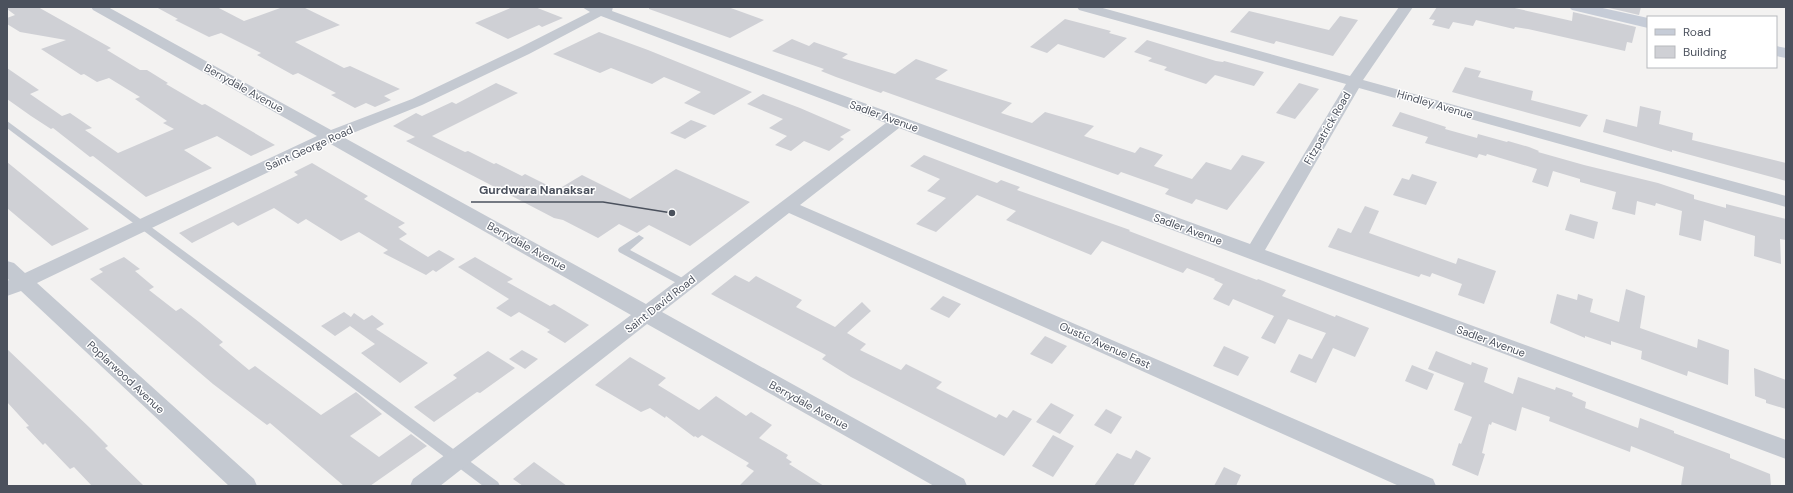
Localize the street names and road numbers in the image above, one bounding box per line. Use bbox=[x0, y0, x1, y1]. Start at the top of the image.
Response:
street label: Berrydale Avenue bbox=[202, 60, 286, 116]
street label: Hindley Avenue bbox=[1395, 86, 1475, 122]
street label: Fitzpatrick Road bbox=[1300, 89, 1354, 167]
street label: Sadler Avenue bbox=[848, 97, 920, 135]
street label: Saint George Road bbox=[263, 122, 355, 174]
street label: Sadler Avenue bbox=[1152, 210, 1224, 248]
street label: Berrydale Avenue bbox=[485, 218, 569, 274]
street label: Saint David Road bbox=[622, 272, 698, 336]
street label: Oustic Avenue East bbox=[1057, 319, 1153, 371]
street label: Sadler Avenue bbox=[1455, 322, 1527, 360]
street label: Poplarwood Avenue bbox=[85, 338, 167, 416]
street label: Berrydale Avenue bbox=[767, 377, 851, 433]

